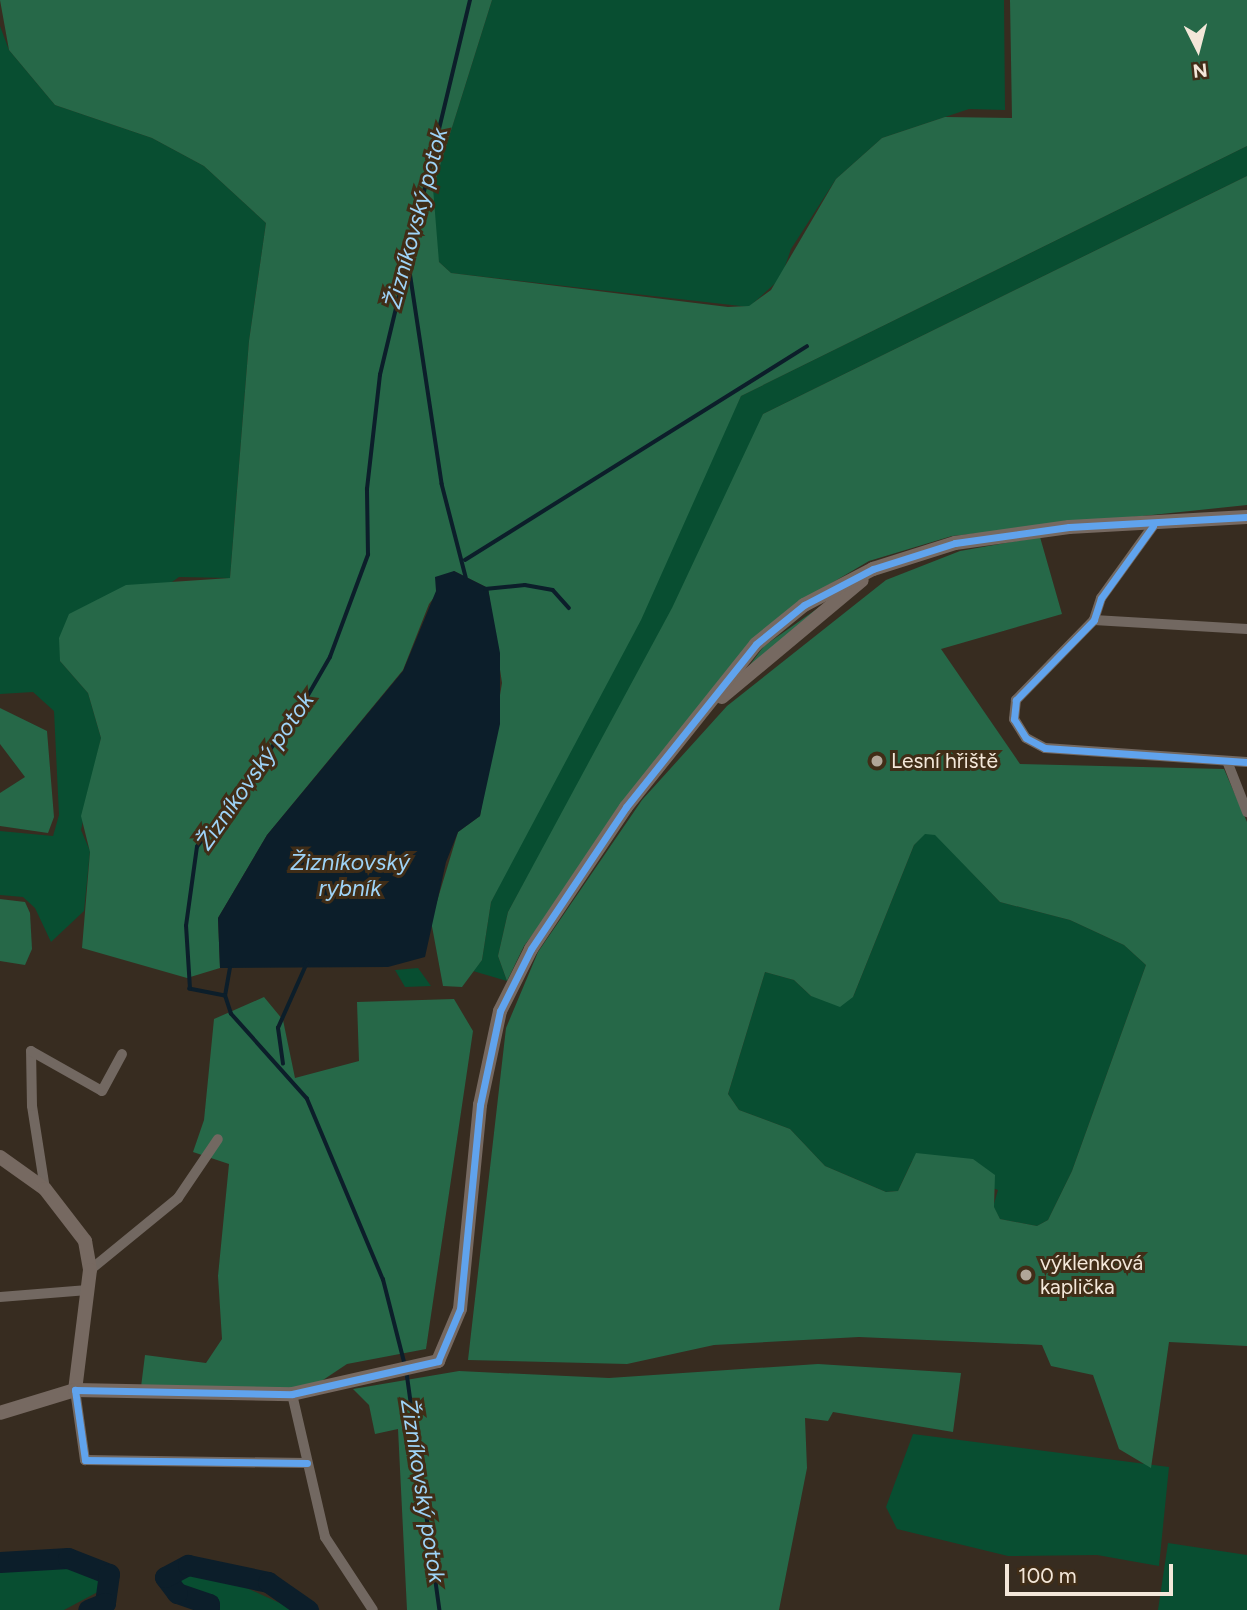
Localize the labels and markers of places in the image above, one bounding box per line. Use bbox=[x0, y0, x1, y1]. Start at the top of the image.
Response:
place label: Lesní hřiště bbox=[891, 748, 998, 774]
marker: Lesní hřiště bbox=[869, 753, 885, 769]
place label: výklenková kaplička bbox=[1040, 1250, 1143, 1300]
marker: výklenková kaplička bbox=[1018, 1267, 1034, 1283]

